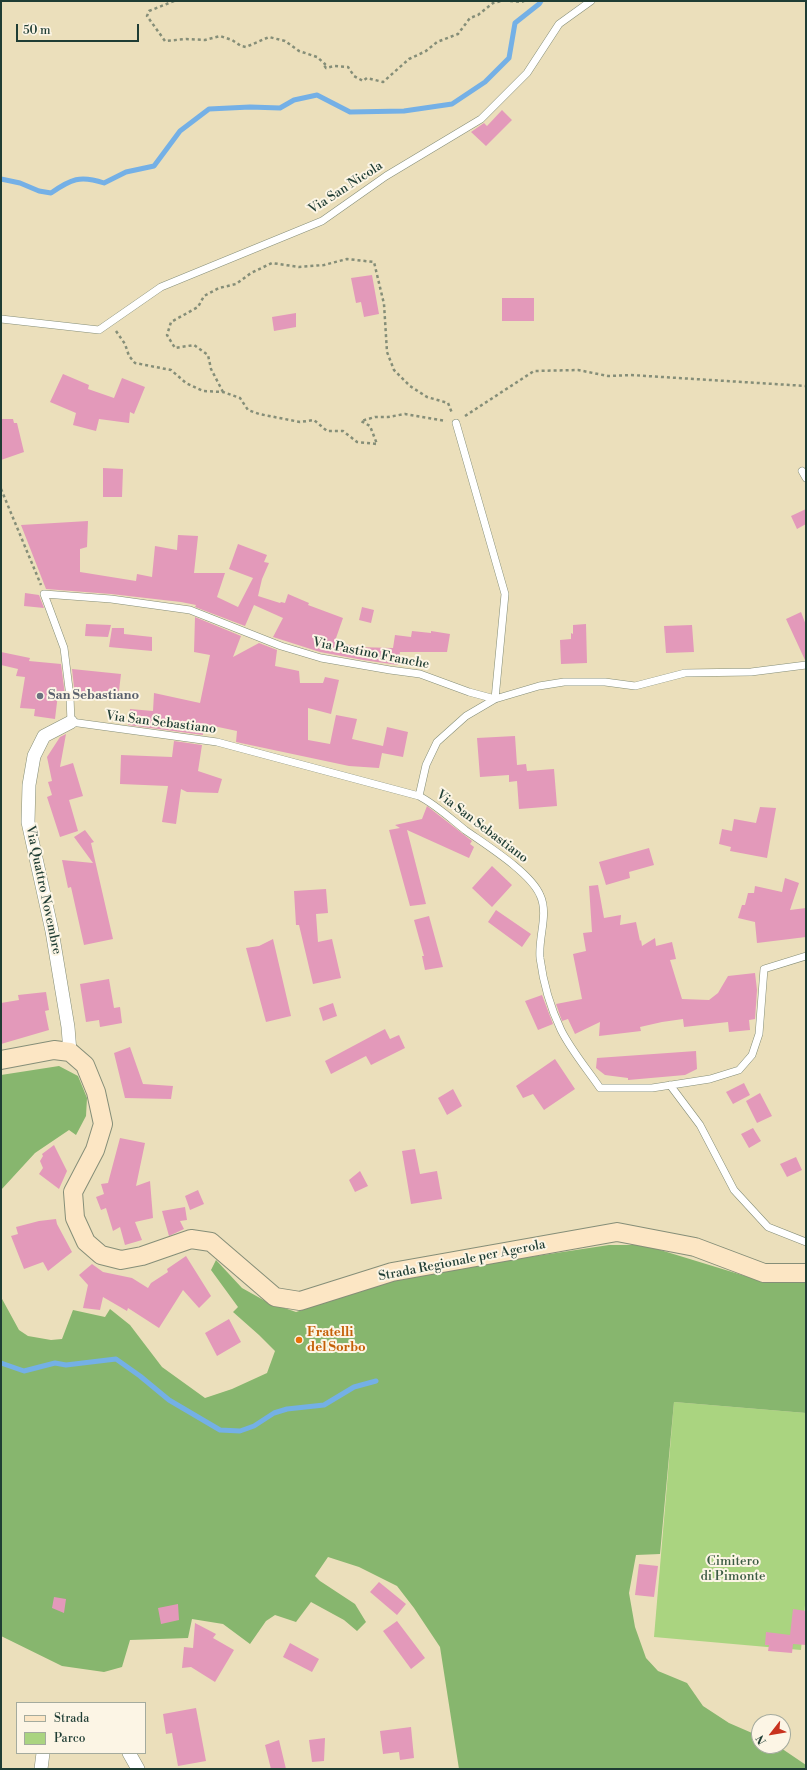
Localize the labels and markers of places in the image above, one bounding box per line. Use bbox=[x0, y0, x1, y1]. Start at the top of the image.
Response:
place label: San Sebastiano bbox=[48, 688, 139, 704]
marker: San Sebastiano bbox=[35, 691, 45, 701]
place label: Fratelli del Sorbo bbox=[307, 1325, 366, 1356]
marker: Fratelli del Sorbo bbox=[294, 1335, 304, 1345]

